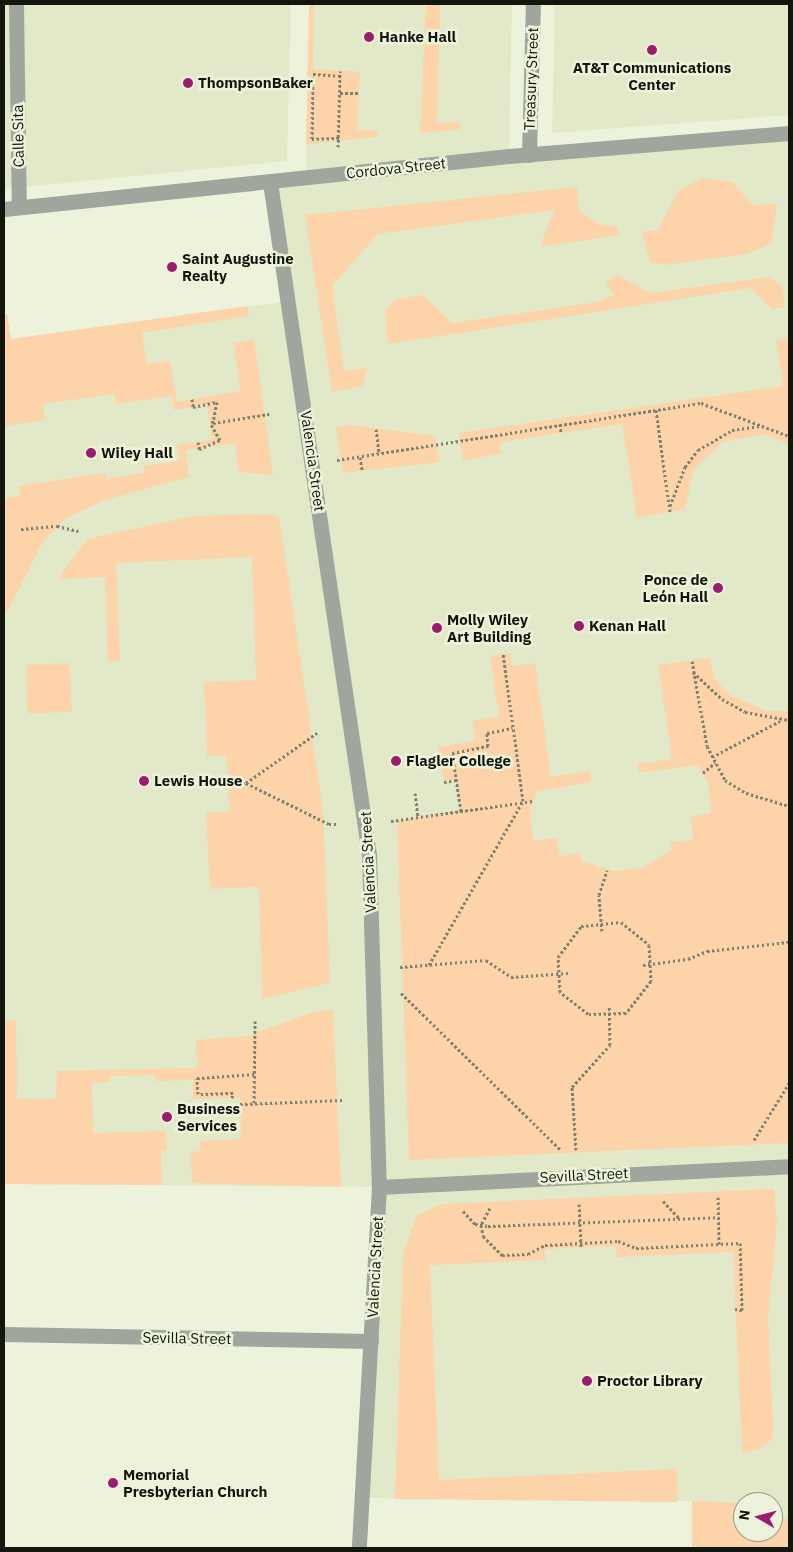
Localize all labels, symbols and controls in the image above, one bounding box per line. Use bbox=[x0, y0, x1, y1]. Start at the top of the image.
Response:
street label: Treasury Street bbox=[520, 27, 542, 131]
place label: Hanke Hall bbox=[379, 28, 456, 46]
marker: Hanke Hall bbox=[363, 31, 375, 43]
marker: AT&T Communications Center bbox=[646, 44, 658, 56]
place label: AT&T Communications Center bbox=[573, 58, 731, 93]
place label: ThompsonBaker bbox=[198, 74, 313, 92]
marker: ThompsonBaker bbox=[182, 77, 194, 89]
street label: Calle Sita bbox=[8, 104, 28, 168]
street label: Cordova Street bbox=[345, 154, 447, 182]
place label: Saint Augustine Realty bbox=[182, 249, 294, 284]
marker: Saint Augustine Realty bbox=[166, 261, 178, 273]
street label: Valencia Street bbox=[297, 409, 329, 513]
place label: Wiley Hall bbox=[101, 444, 173, 462]
marker: Wiley Hall bbox=[85, 447, 97, 459]
place label: Ponce de León Hall bbox=[642, 570, 708, 605]
marker: Ponce de León Hall bbox=[712, 582, 724, 594]
place label: Molly Wiley Art Building bbox=[447, 610, 531, 645]
place label: Kenan Hall bbox=[589, 617, 666, 635]
marker: Kenan Hall bbox=[573, 620, 585, 632]
marker: Molly Wiley Art Building bbox=[431, 622, 443, 634]
place label: Flagler College bbox=[406, 752, 511, 770]
marker: Flagler College bbox=[390, 755, 402, 767]
place label: Lewis House bbox=[154, 772, 242, 790]
marker: Lewis House bbox=[138, 775, 150, 787]
street label: Valencia Street bbox=[356, 811, 380, 913]
place label: Business Services bbox=[177, 1099, 240, 1134]
marker: Business Services bbox=[161, 1111, 173, 1123]
street label: Sevilla Street bbox=[539, 1164, 629, 1186]
street label: Valencia Street bbox=[363, 1216, 387, 1318]
street label: Sevilla Street bbox=[142, 1328, 232, 1348]
place label: Proctor Library bbox=[597, 1372, 703, 1390]
marker: Proctor Library bbox=[581, 1375, 593, 1387]
place label: Memorial Presbyterian Church bbox=[123, 1465, 267, 1500]
marker: Memorial Presbyterian Church bbox=[107, 1477, 119, 1489]
north arrow bbox=[733, 1492, 783, 1542]
text: N bbox=[735, 1509, 754, 1521]

